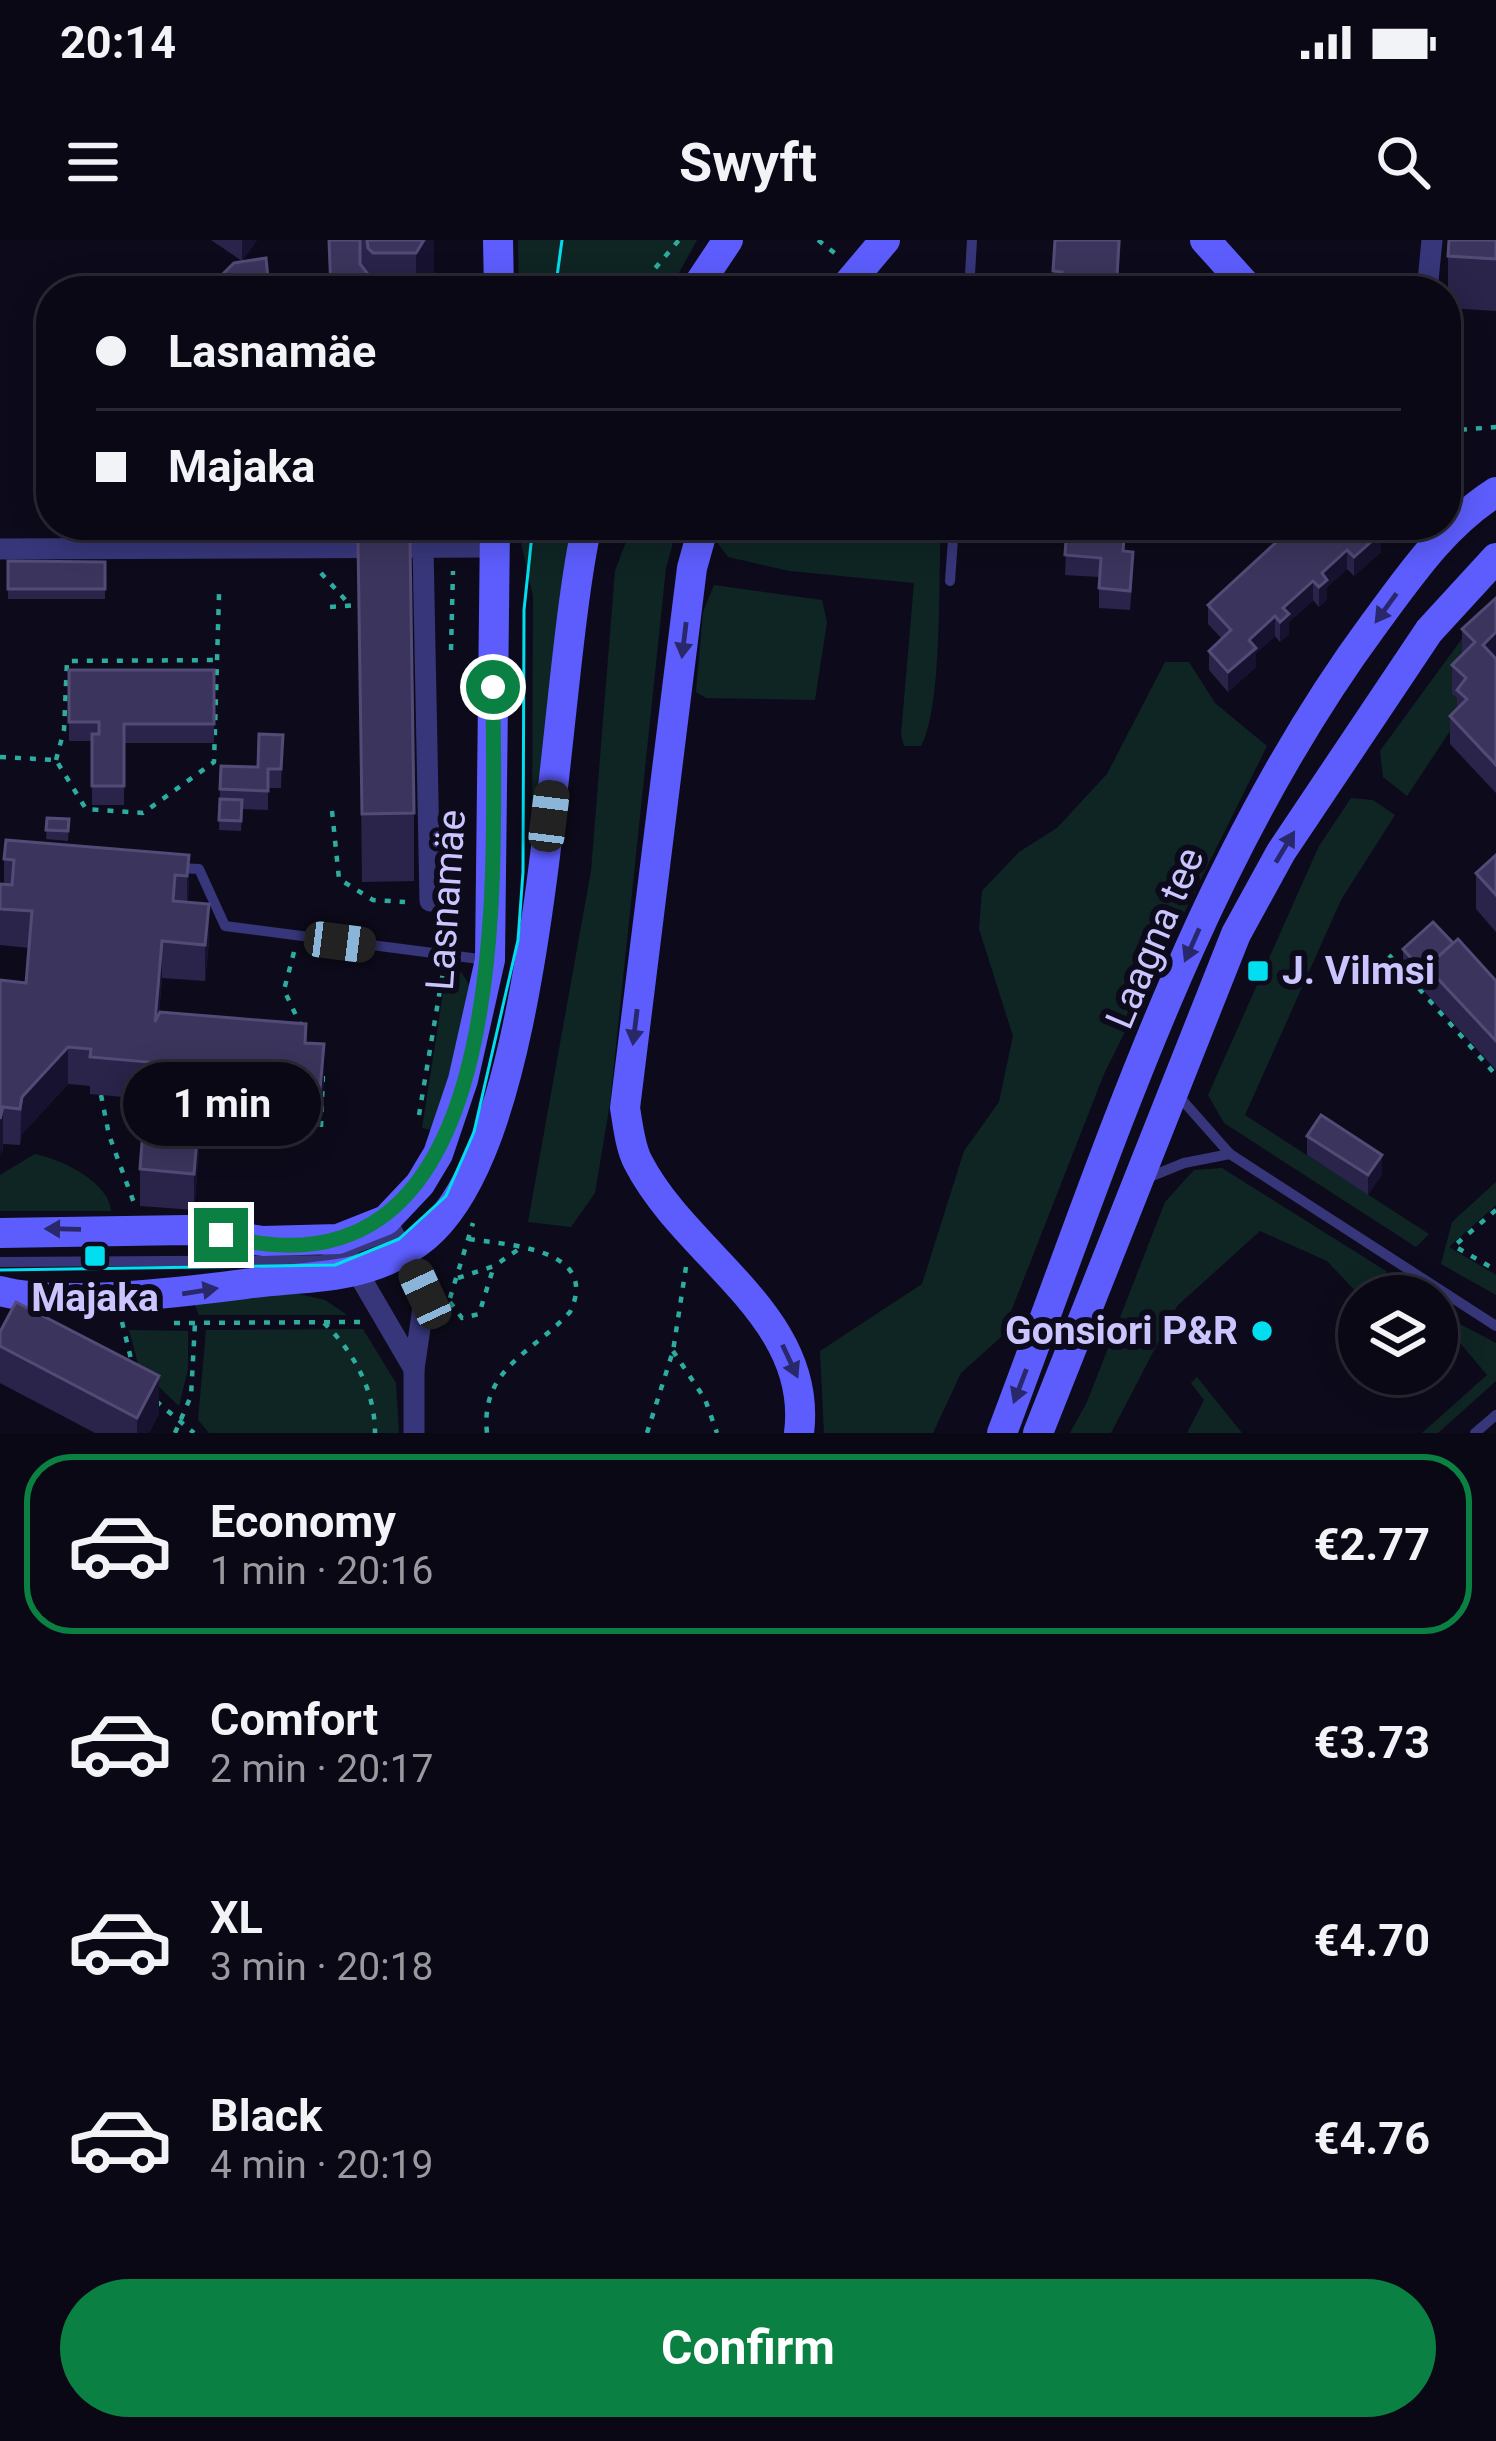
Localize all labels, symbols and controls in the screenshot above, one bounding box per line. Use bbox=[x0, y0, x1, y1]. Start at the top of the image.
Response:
text: 20:14 bbox=[60, 16, 176, 69]
icon: menu bbox=[60, 129, 126, 195]
icon: search bbox=[1370, 129, 1436, 195]
text: Swyft bbox=[679, 131, 817, 194]
text: Lasnamäe bbox=[168, 325, 376, 378]
text: Majaka bbox=[168, 440, 315, 493]
one-way arrow bbox=[1375, 592, 1398, 624]
one-way arrow bbox=[674, 622, 693, 659]
route start bbox=[466, 660, 520, 714]
car bbox=[527, 778, 571, 854]
street label: Lasnamäe bbox=[417, 808, 475, 992]
one-way arrow bbox=[1274, 830, 1295, 864]
street label: Laagna tee bbox=[1096, 841, 1214, 1035]
car bbox=[302, 920, 378, 964]
one-way arrow bbox=[1182, 927, 1202, 962]
place label: J. Vilmsi bbox=[1282, 948, 1435, 994]
marker: J. Vilmsi bbox=[1245, 958, 1271, 984]
one-way arrow bbox=[626, 1009, 645, 1046]
callout: 1 min bbox=[122, 1061, 320, 1145]
text: 1 min bbox=[173, 1081, 271, 1127]
route end bbox=[194, 1208, 248, 1262]
one-way arrow bbox=[43, 1219, 81, 1239]
marker: Majaka bbox=[82, 1243, 108, 1269]
car bbox=[393, 1254, 457, 1334]
place label: Majaka bbox=[31, 1275, 159, 1321]
map controls bbox=[1338, 1275, 1458, 1395]
button: layers bbox=[1338, 1275, 1458, 1395]
one-way arrow bbox=[182, 1282, 220, 1300]
place label: Gonsiori P&R bbox=[1005, 1308, 1238, 1354]
marker: Gonsiori P&R bbox=[1249, 1318, 1275, 1344]
one-way arrow bbox=[780, 1344, 800, 1379]
one-way arrow bbox=[1010, 1369, 1029, 1405]
icon: car bbox=[66, 1490, 174, 1598]
text: Economy bbox=[210, 1495, 396, 1548]
text: €2.77 bbox=[1314, 1518, 1430, 1571]
text: 1 min · 20:16 bbox=[210, 1548, 433, 1594]
icon: car bbox=[66, 1688, 174, 1796]
text: Comfort bbox=[210, 1693, 378, 1746]
text: €3.73 bbox=[1314, 1716, 1430, 1769]
text: 2 min · 20:17 bbox=[210, 1746, 433, 1792]
icon: car bbox=[66, 1886, 174, 1994]
text: XL bbox=[210, 1891, 263, 1944]
text: €4.70 bbox=[1314, 1914, 1430, 1967]
text: 3 min · 20:18 bbox=[210, 1944, 433, 1990]
icon: car bbox=[66, 2084, 174, 2192]
text: Black bbox=[210, 2089, 322, 2142]
text: €4.76 bbox=[1314, 2112, 1430, 2165]
text: 4 min · 20:19 bbox=[210, 2142, 433, 2188]
button: Confirm bbox=[60, 2279, 1436, 2417]

